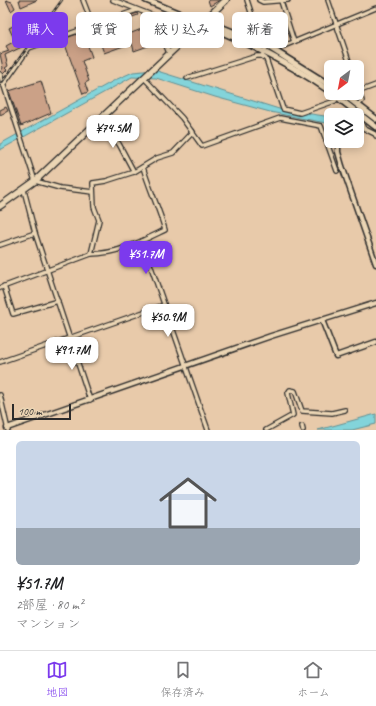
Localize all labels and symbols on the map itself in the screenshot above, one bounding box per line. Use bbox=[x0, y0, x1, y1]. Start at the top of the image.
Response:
north arrow bbox=[324, 60, 364, 100]
pin: ¥74.5M bbox=[80, 115, 146, 149]
pin: ¥51.7M bbox=[113, 241, 179, 275]
pin: ¥50.9M bbox=[135, 304, 201, 338]
pin: ¥91.7M bbox=[39, 337, 105, 371]
scale bar bbox=[12, 402, 71, 421]

